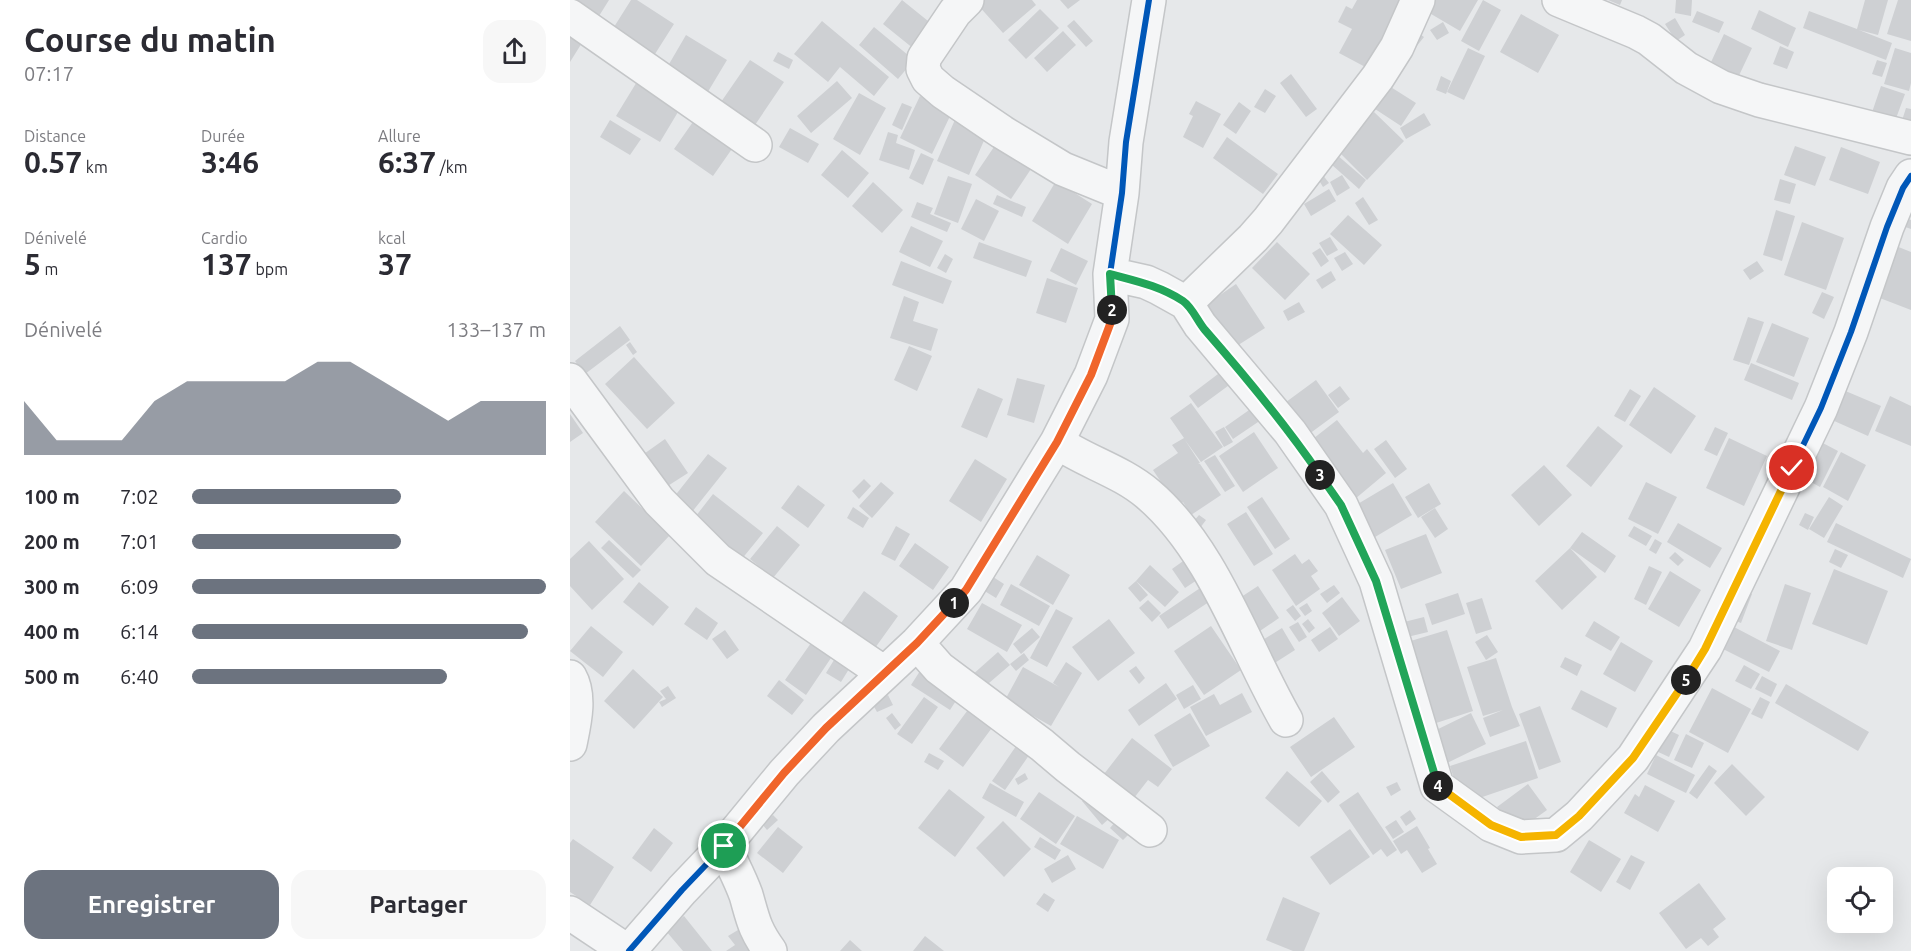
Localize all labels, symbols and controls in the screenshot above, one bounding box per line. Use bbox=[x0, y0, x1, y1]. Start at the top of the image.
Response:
button: share bbox=[483, 20, 546, 83]
text: Course du matin bbox=[24, 21, 276, 58]
text: 07:17 bbox=[24, 62, 74, 85]
text: Distance bbox=[24, 127, 86, 145]
text: Durée bbox=[201, 127, 245, 145]
text: Allure bbox=[378, 127, 421, 145]
text: 0.57 bbox=[24, 145, 82, 179]
text: 3:46 bbox=[201, 145, 259, 179]
text: 6:37 bbox=[378, 145, 436, 179]
text: km bbox=[82, 158, 108, 176]
text: /km bbox=[436, 158, 468, 176]
text: Dénivelé bbox=[24, 229, 87, 247]
text: Cardio bbox=[201, 229, 248, 247]
text: kcal bbox=[378, 229, 406, 247]
text: 5 bbox=[24, 247, 41, 281]
text: 137 bbox=[201, 247, 252, 281]
text: 37 bbox=[378, 247, 412, 281]
text: m bbox=[41, 260, 58, 278]
text: bpm bbox=[252, 260, 288, 278]
pin: 2 bbox=[1097, 295, 1127, 325]
text: 2 bbox=[1107, 301, 1117, 319]
text: Dénivelé bbox=[24, 318, 102, 341]
text: 133–137 m bbox=[447, 318, 546, 341]
pin bbox=[1766, 442, 1817, 493]
icon: check bbox=[1775, 451, 1808, 484]
pin: 3 bbox=[1305, 460, 1335, 490]
text: 3 bbox=[1315, 466, 1325, 484]
text: 100 m bbox=[24, 485, 80, 508]
text: 7:02 bbox=[120, 485, 159, 508]
text: 200 m bbox=[24, 530, 80, 553]
text: 7:01 bbox=[120, 530, 159, 553]
text: 300 m bbox=[24, 575, 80, 598]
text: 6:09 bbox=[120, 575, 159, 598]
pin: 1 bbox=[939, 588, 969, 618]
text: 1 bbox=[949, 594, 959, 612]
text: 400 m bbox=[24, 620, 80, 643]
text: 6:14 bbox=[120, 620, 159, 643]
text: 500 m bbox=[24, 665, 80, 688]
text: 6:40 bbox=[120, 665, 159, 688]
pin: 5 bbox=[1671, 665, 1701, 695]
text: 5 bbox=[1681, 671, 1691, 689]
pin: 4 bbox=[1423, 771, 1453, 801]
text: 4 bbox=[1433, 777, 1443, 795]
pin bbox=[698, 820, 749, 871]
icon: arrive bbox=[707, 829, 740, 862]
map controls bbox=[1827, 867, 1893, 933]
button: locate bbox=[1827, 867, 1893, 933]
button: Enregistrer bbox=[24, 870, 279, 939]
button: Partager bbox=[291, 870, 546, 939]

